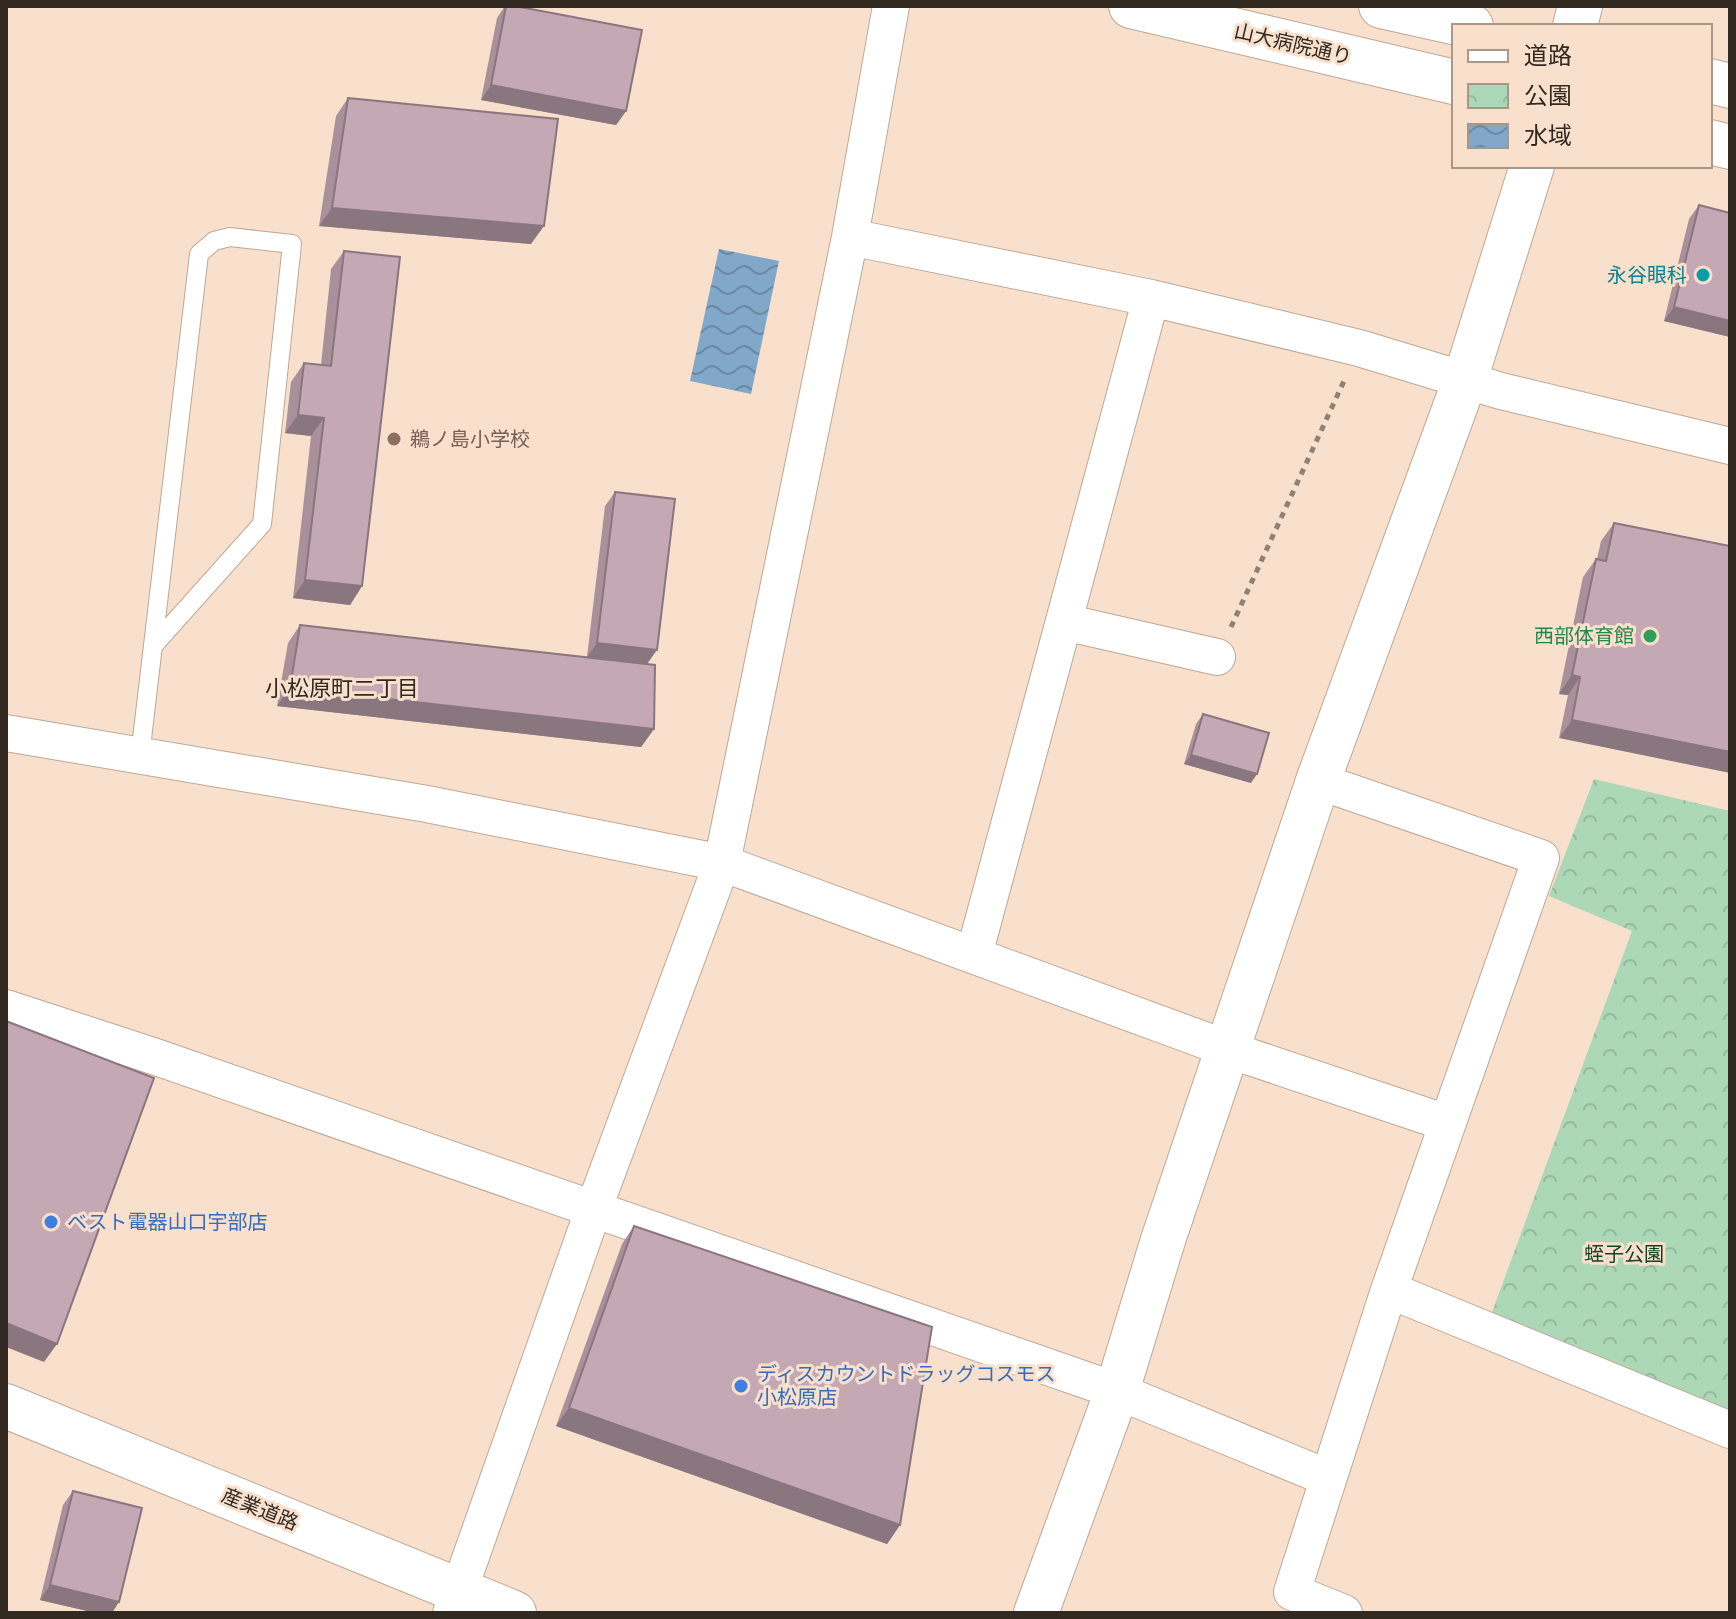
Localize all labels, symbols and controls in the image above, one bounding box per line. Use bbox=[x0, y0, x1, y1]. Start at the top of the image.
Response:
street label: 山大病院通り bbox=[1231, 17, 1355, 71]
legend bbox=[1452, 24, 1712, 168]
text: 道路 bbox=[1524, 39, 1572, 72]
text: 公園 bbox=[1524, 79, 1572, 112]
text: 水域 bbox=[1524, 119, 1572, 152]
place label: 永谷眼科 bbox=[1607, 261, 1687, 289]
marker: 永谷眼科 bbox=[1694, 266, 1712, 284]
place label: 鵜ノ島小学校 bbox=[410, 425, 530, 453]
marker: 鵜ノ島小学校 bbox=[385, 430, 403, 448]
place label: 西部体育館 bbox=[1534, 622, 1634, 650]
marker: 西部体育館 bbox=[1641, 627, 1659, 645]
district label: 小松原町二丁目 bbox=[265, 673, 419, 704]
place label: ベスト電器山口宇部店 bbox=[67, 1208, 267, 1236]
marker: ベスト電器山口宇部店 bbox=[42, 1213, 60, 1231]
park label: 蛭子公園 bbox=[1584, 1240, 1664, 1268]
place label: ディスカウントドラッグコスモス 小松原店 bbox=[757, 1360, 1056, 1411]
marker: ディスカウントドラッグコスモス 小松原店 bbox=[732, 1377, 750, 1395]
street label: 産業道路 bbox=[218, 1481, 302, 1537]

